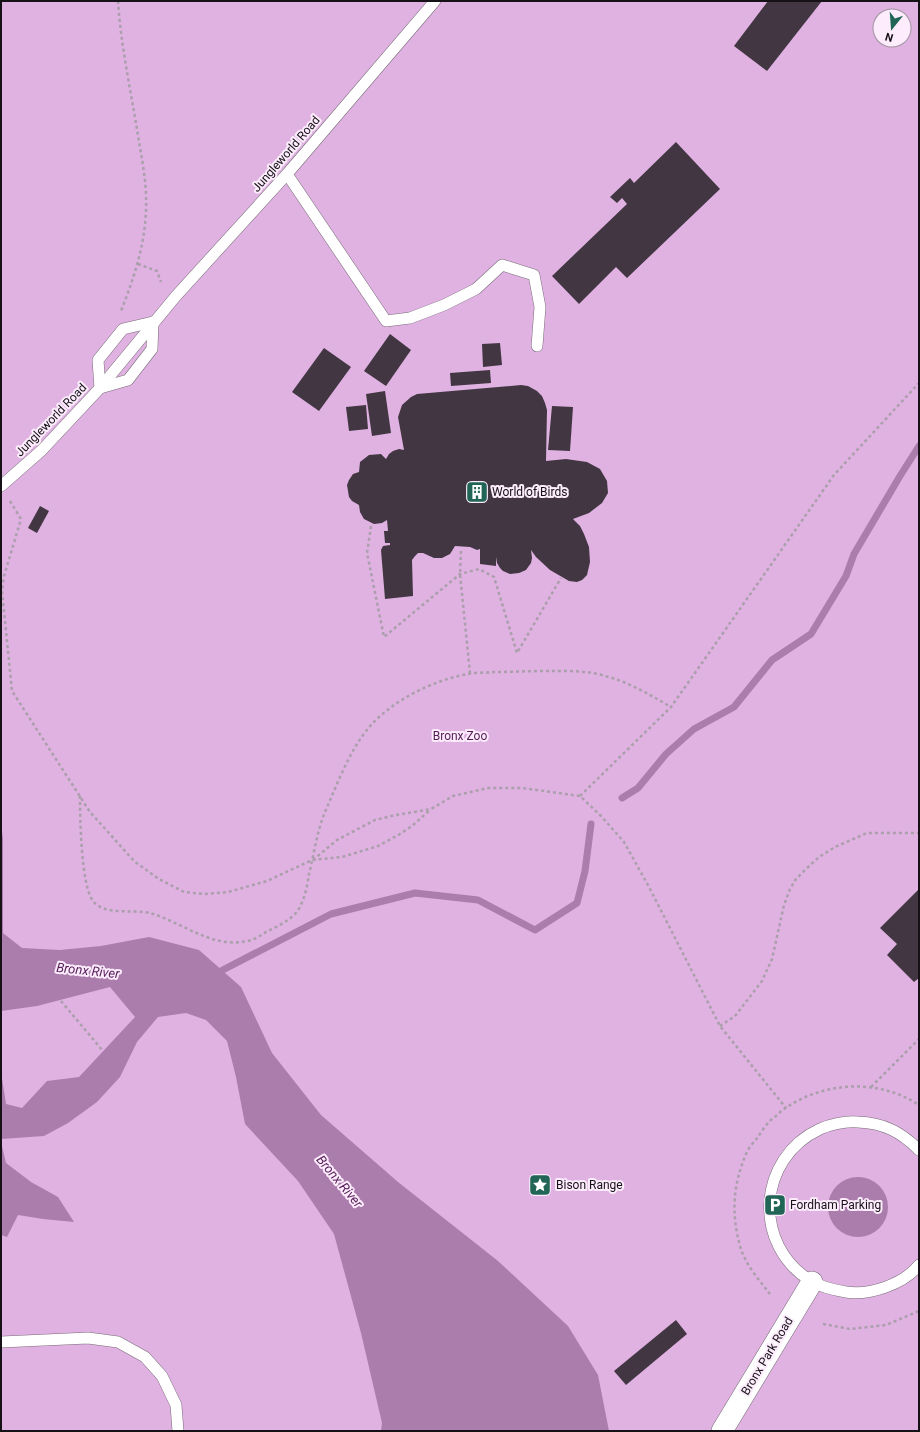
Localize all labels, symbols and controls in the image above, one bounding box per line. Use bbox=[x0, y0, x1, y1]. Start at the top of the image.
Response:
north arrow bbox=[872, 8, 912, 48]
text: N bbox=[883, 30, 895, 44]
street label: Jungleworld Road bbox=[249, 113, 323, 195]
street label: Jungleworld Road bbox=[13, 381, 89, 459]
building icon: World of Birds bbox=[464, 479, 490, 505]
place label: World of Birds bbox=[492, 485, 567, 499]
park label: Bronx Zoo bbox=[433, 729, 487, 743]
water label: Bronx River bbox=[56, 960, 121, 981]
water label: Bronx River bbox=[313, 1152, 366, 1211]
place icon: Bison Range bbox=[527, 1172, 553, 1198]
place label: Bison Range bbox=[556, 1178, 623, 1192]
parking icon: Fordham Parking bbox=[762, 1192, 788, 1218]
place label: Fordham Parking bbox=[790, 1198, 881, 1212]
street label: Bronx Park Road bbox=[738, 1314, 796, 1398]

